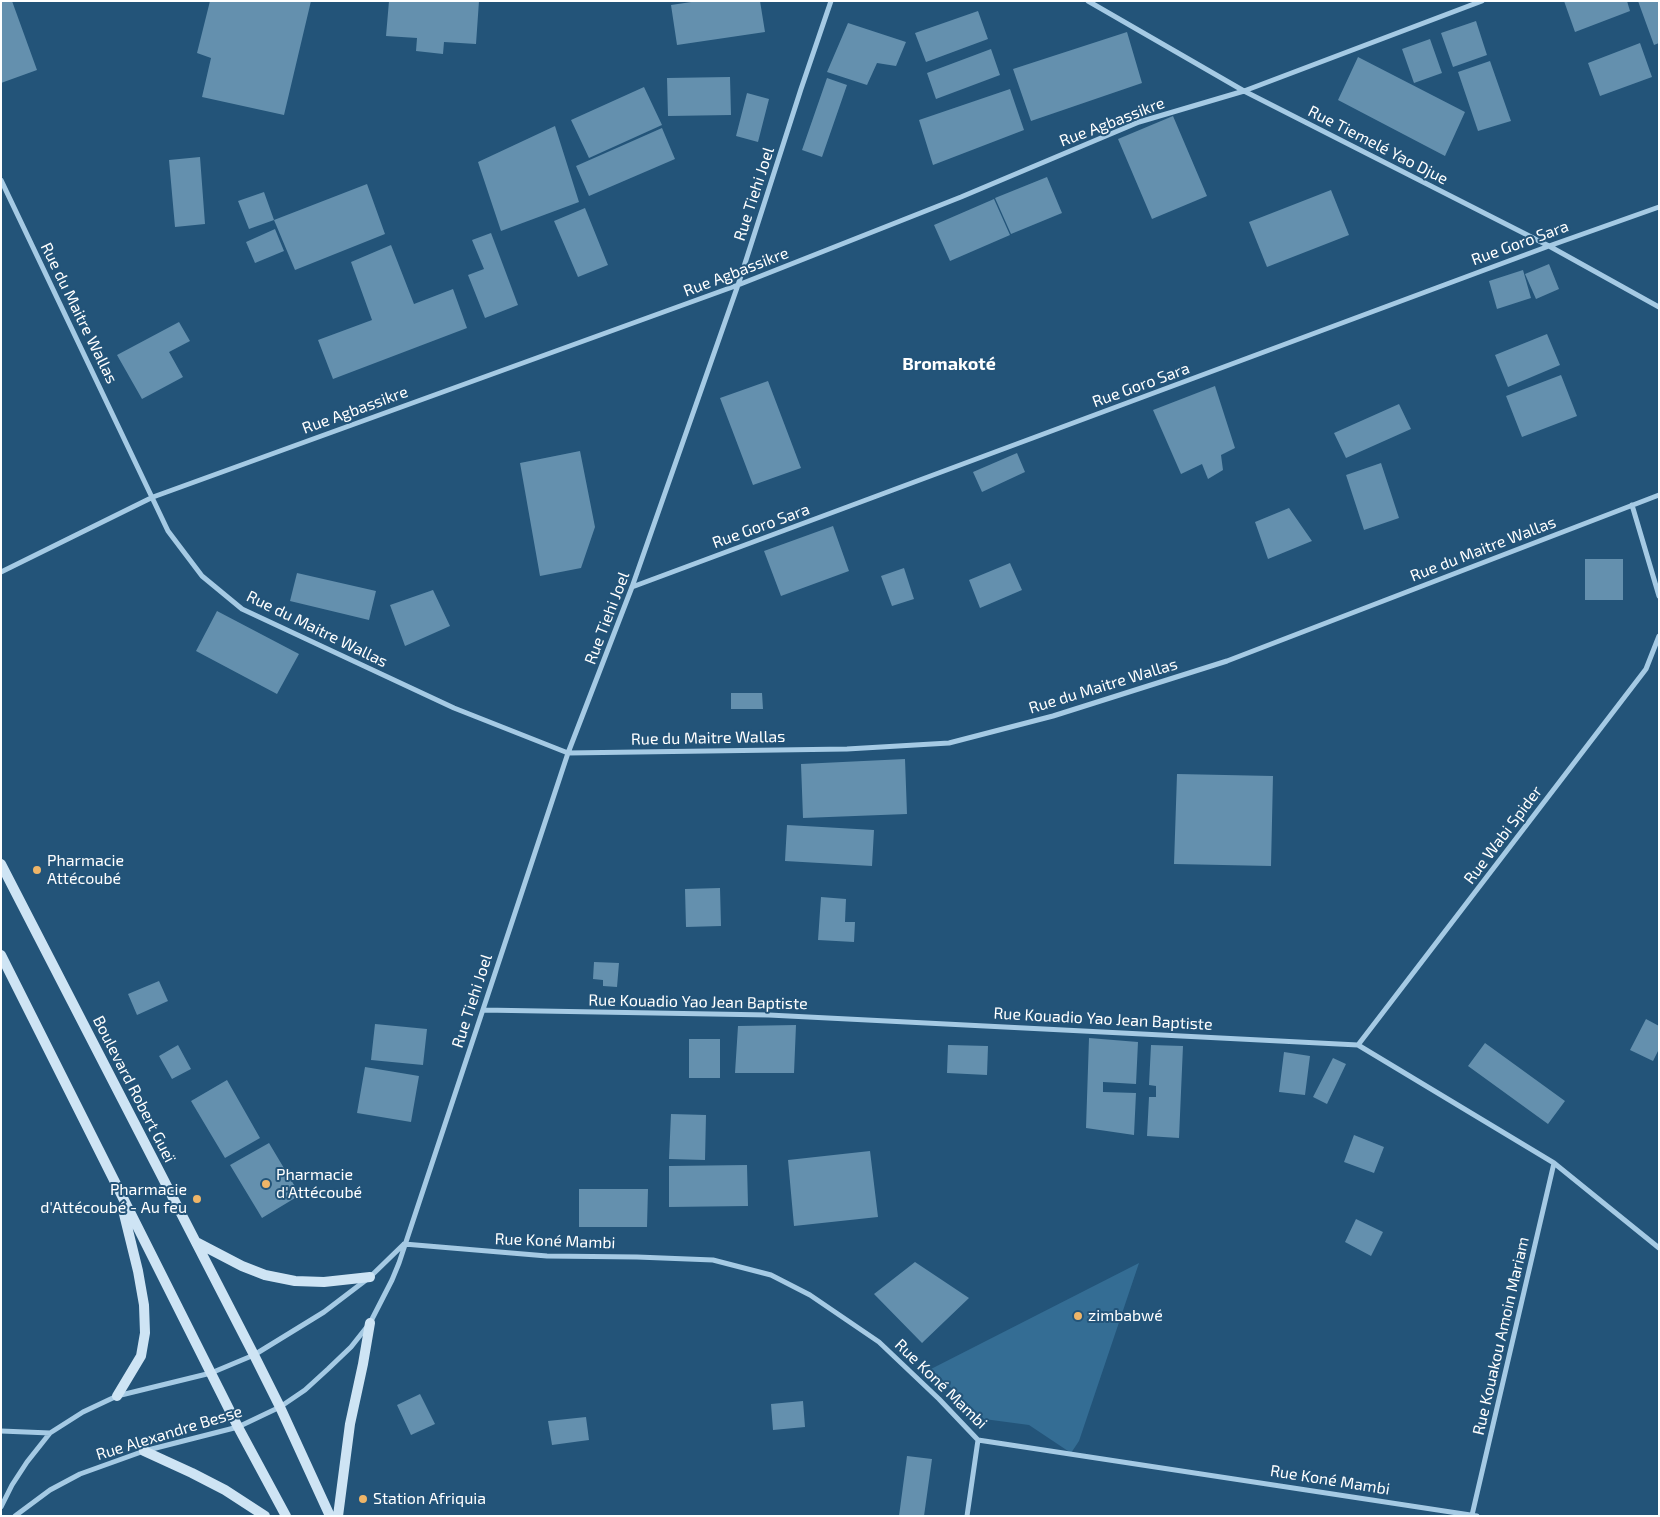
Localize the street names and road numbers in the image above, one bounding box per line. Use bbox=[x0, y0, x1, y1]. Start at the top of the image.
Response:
street label: Rue Agbassikre bbox=[1057, 93, 1167, 151]
street label: Rue Tiemelé Yao Djue bbox=[1305, 101, 1451, 189]
street label: Rue Tiehi Joel bbox=[730, 145, 778, 243]
street label: Rue Goro Sara bbox=[1469, 217, 1571, 269]
street label: Rue du Maitre Wallas bbox=[37, 239, 121, 387]
street label: Rue Agbassikre bbox=[681, 243, 791, 301]
street label: Rue Goro Sara bbox=[1090, 359, 1192, 411]
street label: Rue Agbassikre bbox=[300, 382, 410, 438]
street label: Rue Goro Sara bbox=[710, 500, 812, 552]
street label: Rue du Maitre Wallas bbox=[1407, 512, 1559, 586]
street label: Rue Tiehi Joel bbox=[581, 569, 633, 667]
street label: Rue du Maitre Wallas bbox=[243, 587, 391, 671]
street label: Rue du Maitre Wallas bbox=[1026, 654, 1180, 718]
street label: Rue du Maitre Wallas bbox=[631, 727, 785, 749]
street label: Rue Wabi Spider bbox=[1460, 782, 1546, 888]
street label: Rue Tiehi Joel bbox=[448, 952, 496, 1050]
street label: Rue Kouadio Yao Jean Baptiste bbox=[588, 990, 808, 1014]
street label: Rue Kouadio Yao Jean Baptiste bbox=[993, 1004, 1213, 1034]
street label: Boulevard Robert Gueï bbox=[89, 1012, 179, 1166]
street label: Rue Koné Mambi bbox=[494, 1229, 616, 1253]
street label: Rue Kouakou Amoin Mariam bbox=[1469, 1235, 1533, 1437]
street label: Rue Koné Mambi bbox=[891, 1335, 991, 1433]
street label: Rue Alexandre Besse bbox=[94, 1402, 244, 1464]
street label: Rue Koné Mambi bbox=[1269, 1461, 1391, 1499]

